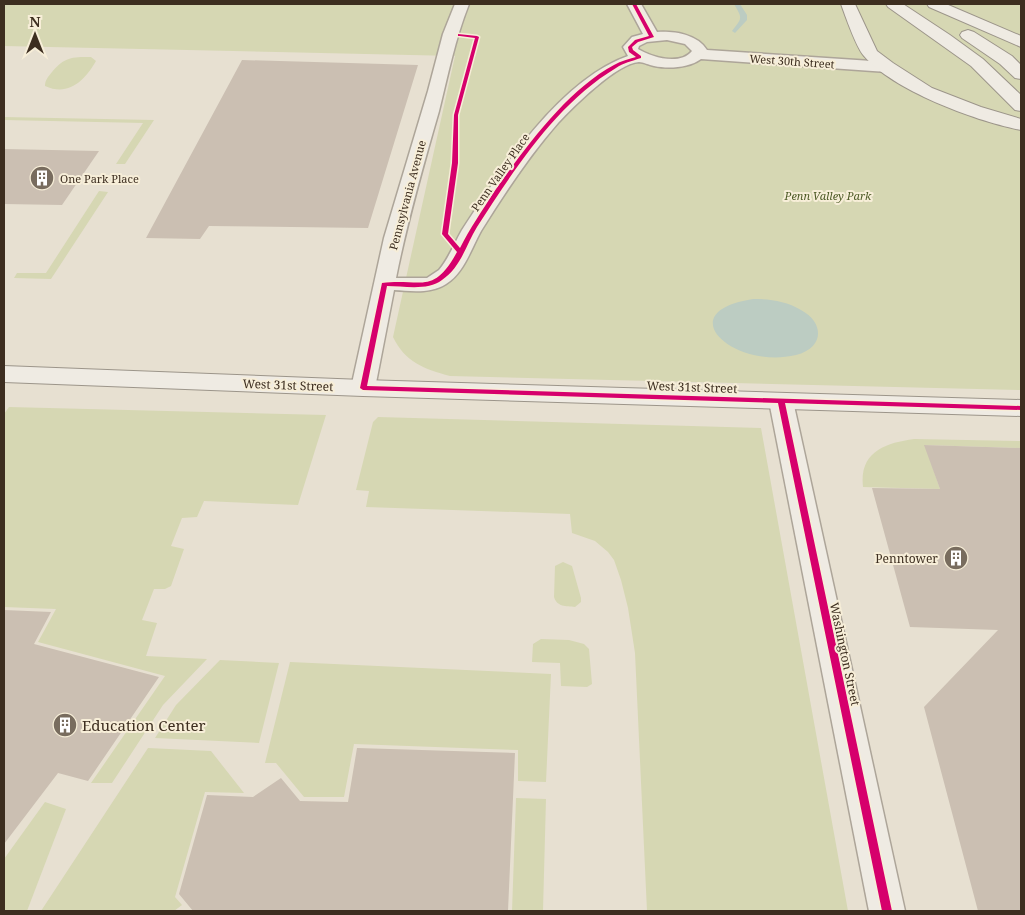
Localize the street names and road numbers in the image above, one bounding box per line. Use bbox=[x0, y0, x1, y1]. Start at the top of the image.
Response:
street label: West 30th Street bbox=[749, 51, 835, 71]
street label: Penn Valley Place bbox=[468, 130, 533, 214]
street label: Pennsylvania Avenue bbox=[385, 138, 429, 251]
street label: West 31st Street bbox=[242, 375, 334, 395]
street label: West 31st Street bbox=[646, 377, 738, 397]
street label: Washington Street bbox=[826, 601, 864, 707]

